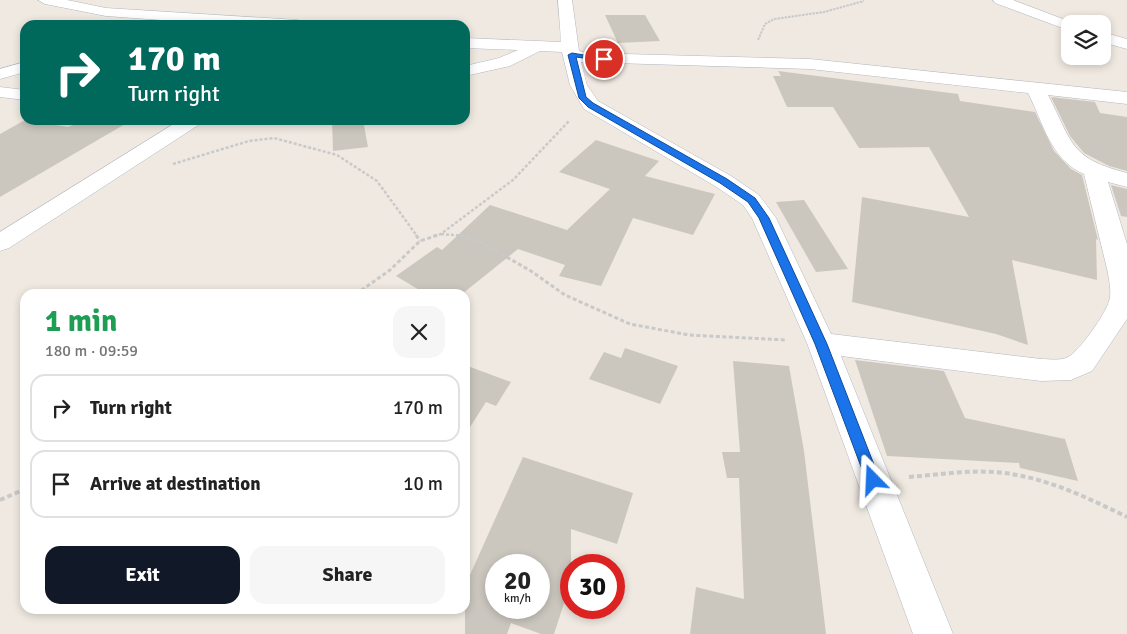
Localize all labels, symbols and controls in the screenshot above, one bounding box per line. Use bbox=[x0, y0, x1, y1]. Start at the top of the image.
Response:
map controls bbox=[1061, 15, 1111, 65]
button: layers bbox=[1061, 15, 1111, 65]
text: 170 m bbox=[128, 37, 221, 80]
pin bbox=[583, 38, 625, 80]
icon: right bbox=[45, 40, 110, 105]
icon: arrive bbox=[590, 45, 618, 73]
text: Turn right bbox=[128, 80, 220, 107]
text: 1 min bbox=[45, 303, 117, 340]
button: close bbox=[393, 306, 445, 358]
text: 180 m · 09:59 bbox=[45, 341, 138, 361]
icon: right bbox=[47, 394, 75, 422]
text: Turn right bbox=[90, 396, 172, 420]
text: 170 m bbox=[393, 396, 443, 420]
position arrow bbox=[846, 453, 898, 505]
icon: arrive bbox=[47, 470, 75, 498]
text: Arrive at destination bbox=[90, 472, 261, 496]
text: 10 m bbox=[403, 472, 443, 496]
button: Exit bbox=[45, 546, 240, 604]
button: Share bbox=[250, 546, 445, 604]
speed limit sign: 30 bbox=[560, 554, 625, 619]
text: 20 bbox=[504, 565, 531, 596]
text: km/h bbox=[504, 591, 531, 606]

